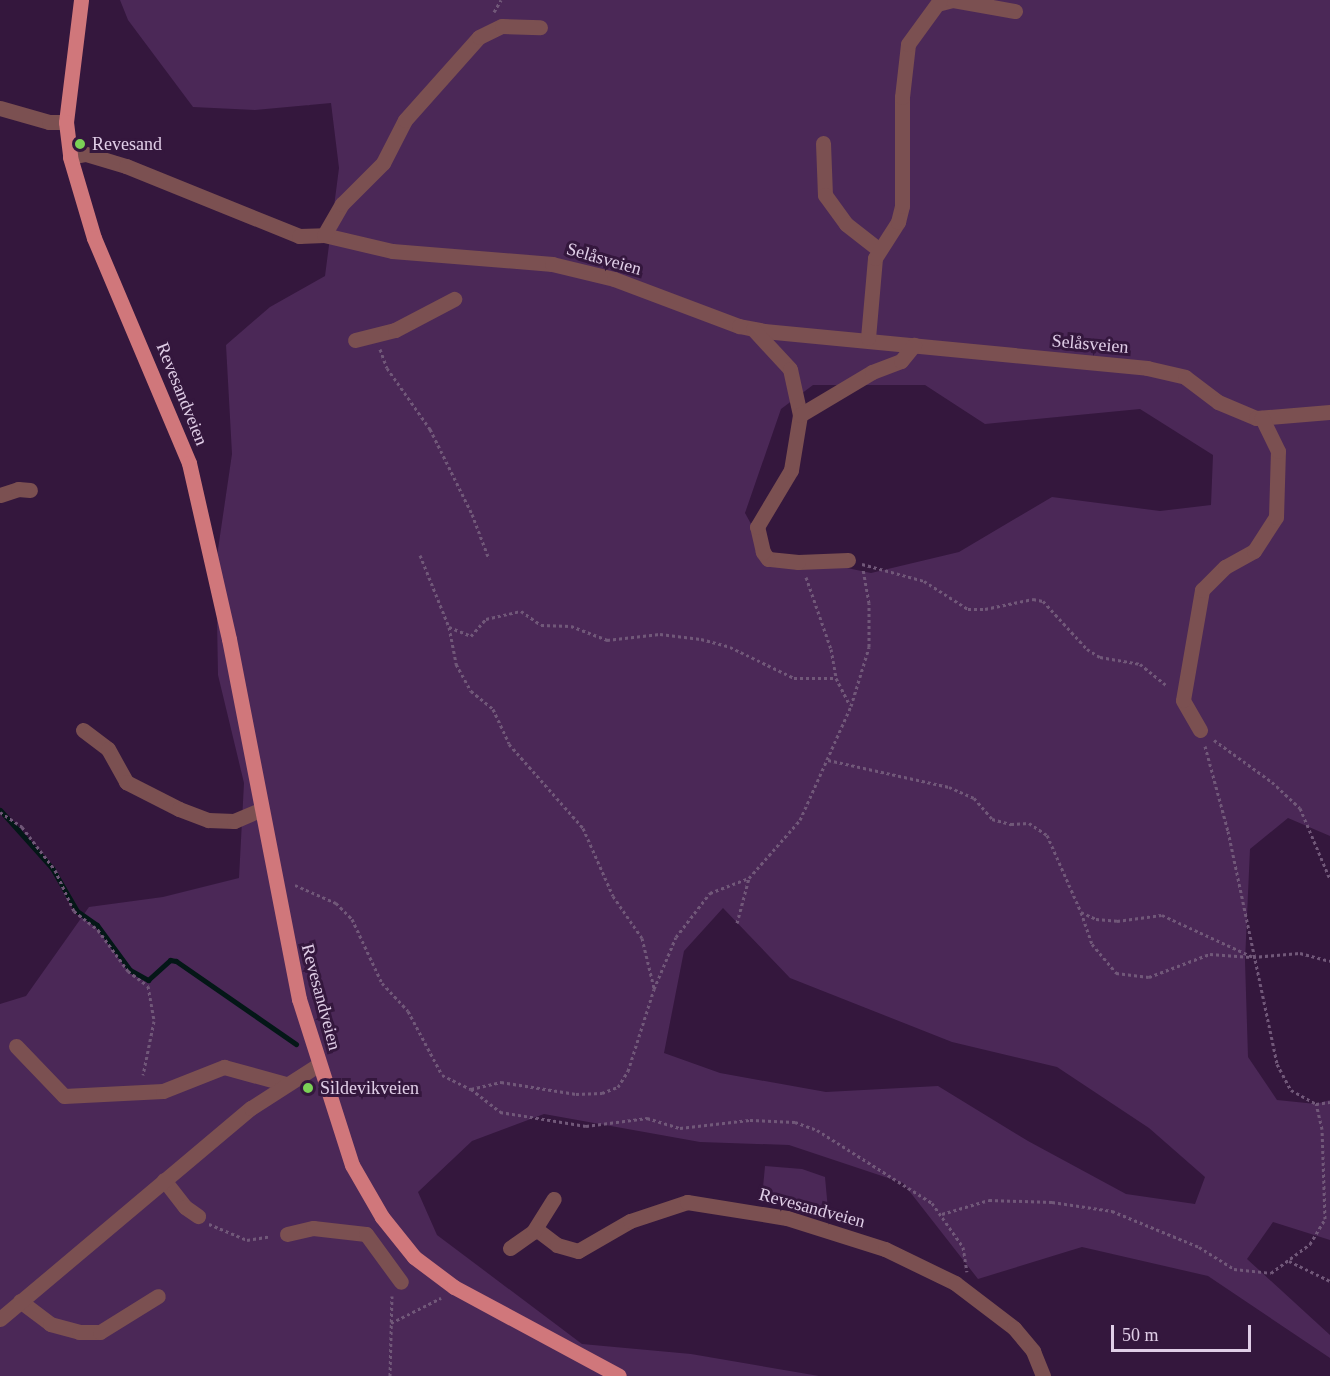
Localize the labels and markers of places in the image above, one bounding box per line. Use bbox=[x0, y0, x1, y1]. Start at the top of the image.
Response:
place label: Revesand bbox=[92, 133, 162, 155]
marker: Revesand bbox=[73, 137, 87, 151]
place label: Sildevikveien bbox=[320, 1077, 419, 1099]
marker: Sildevikveien bbox=[301, 1081, 315, 1095]

